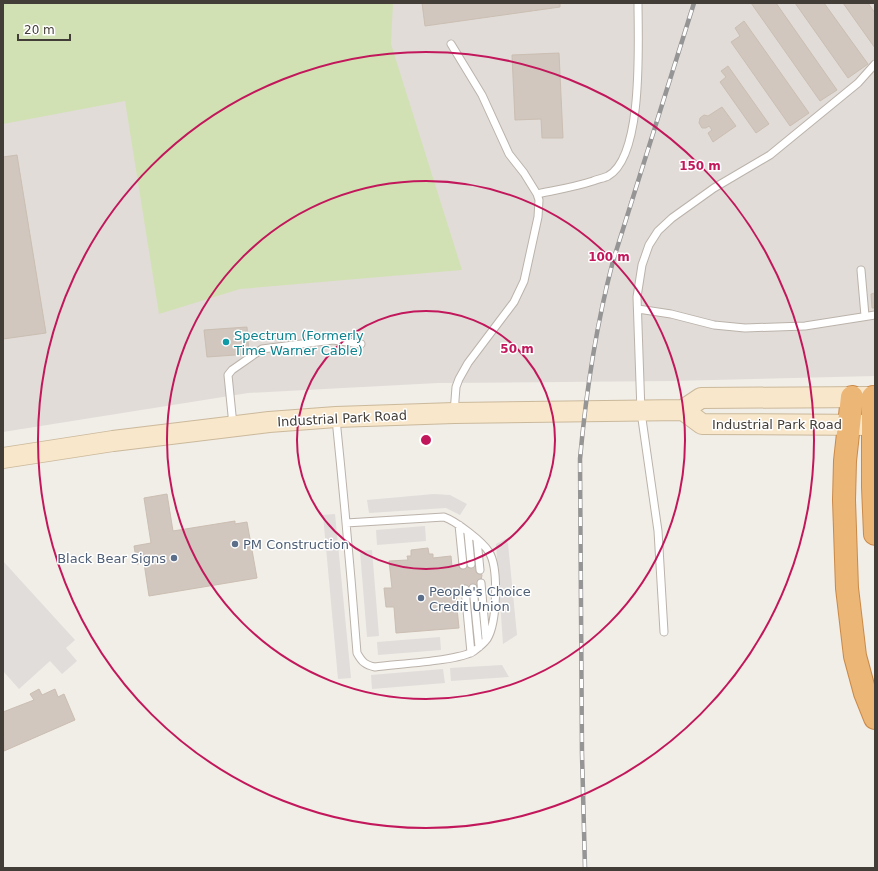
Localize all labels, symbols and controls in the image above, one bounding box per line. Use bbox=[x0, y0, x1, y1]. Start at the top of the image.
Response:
scale bar bbox=[18, 16, 70, 42]
text: 20 m bbox=[24, 23, 55, 37]
text: 150 m bbox=[679, 159, 721, 173]
text: 100 m bbox=[588, 250, 630, 264]
place label: Spectrum (Formerly Time Warner Cable) bbox=[233, 328, 364, 358]
marker: Spectrum (Formerly Time Warner Cable) bbox=[221, 337, 231, 347]
text: 50 m bbox=[500, 342, 534, 356]
street label: Industrial Park Road bbox=[277, 408, 407, 429]
street label: Industrial Park Road bbox=[712, 417, 842, 432]
centre of rings bbox=[419, 433, 433, 447]
place label: PM Construction bbox=[243, 537, 349, 552]
marker: PM Construction bbox=[230, 539, 240, 549]
place label: Black Bear Signs bbox=[57, 551, 166, 566]
marker: Black Bear Signs bbox=[169, 553, 179, 563]
place label: People's Choice Credit Union bbox=[429, 584, 531, 614]
marker: People's Choice Credit Union bbox=[416, 593, 426, 603]

